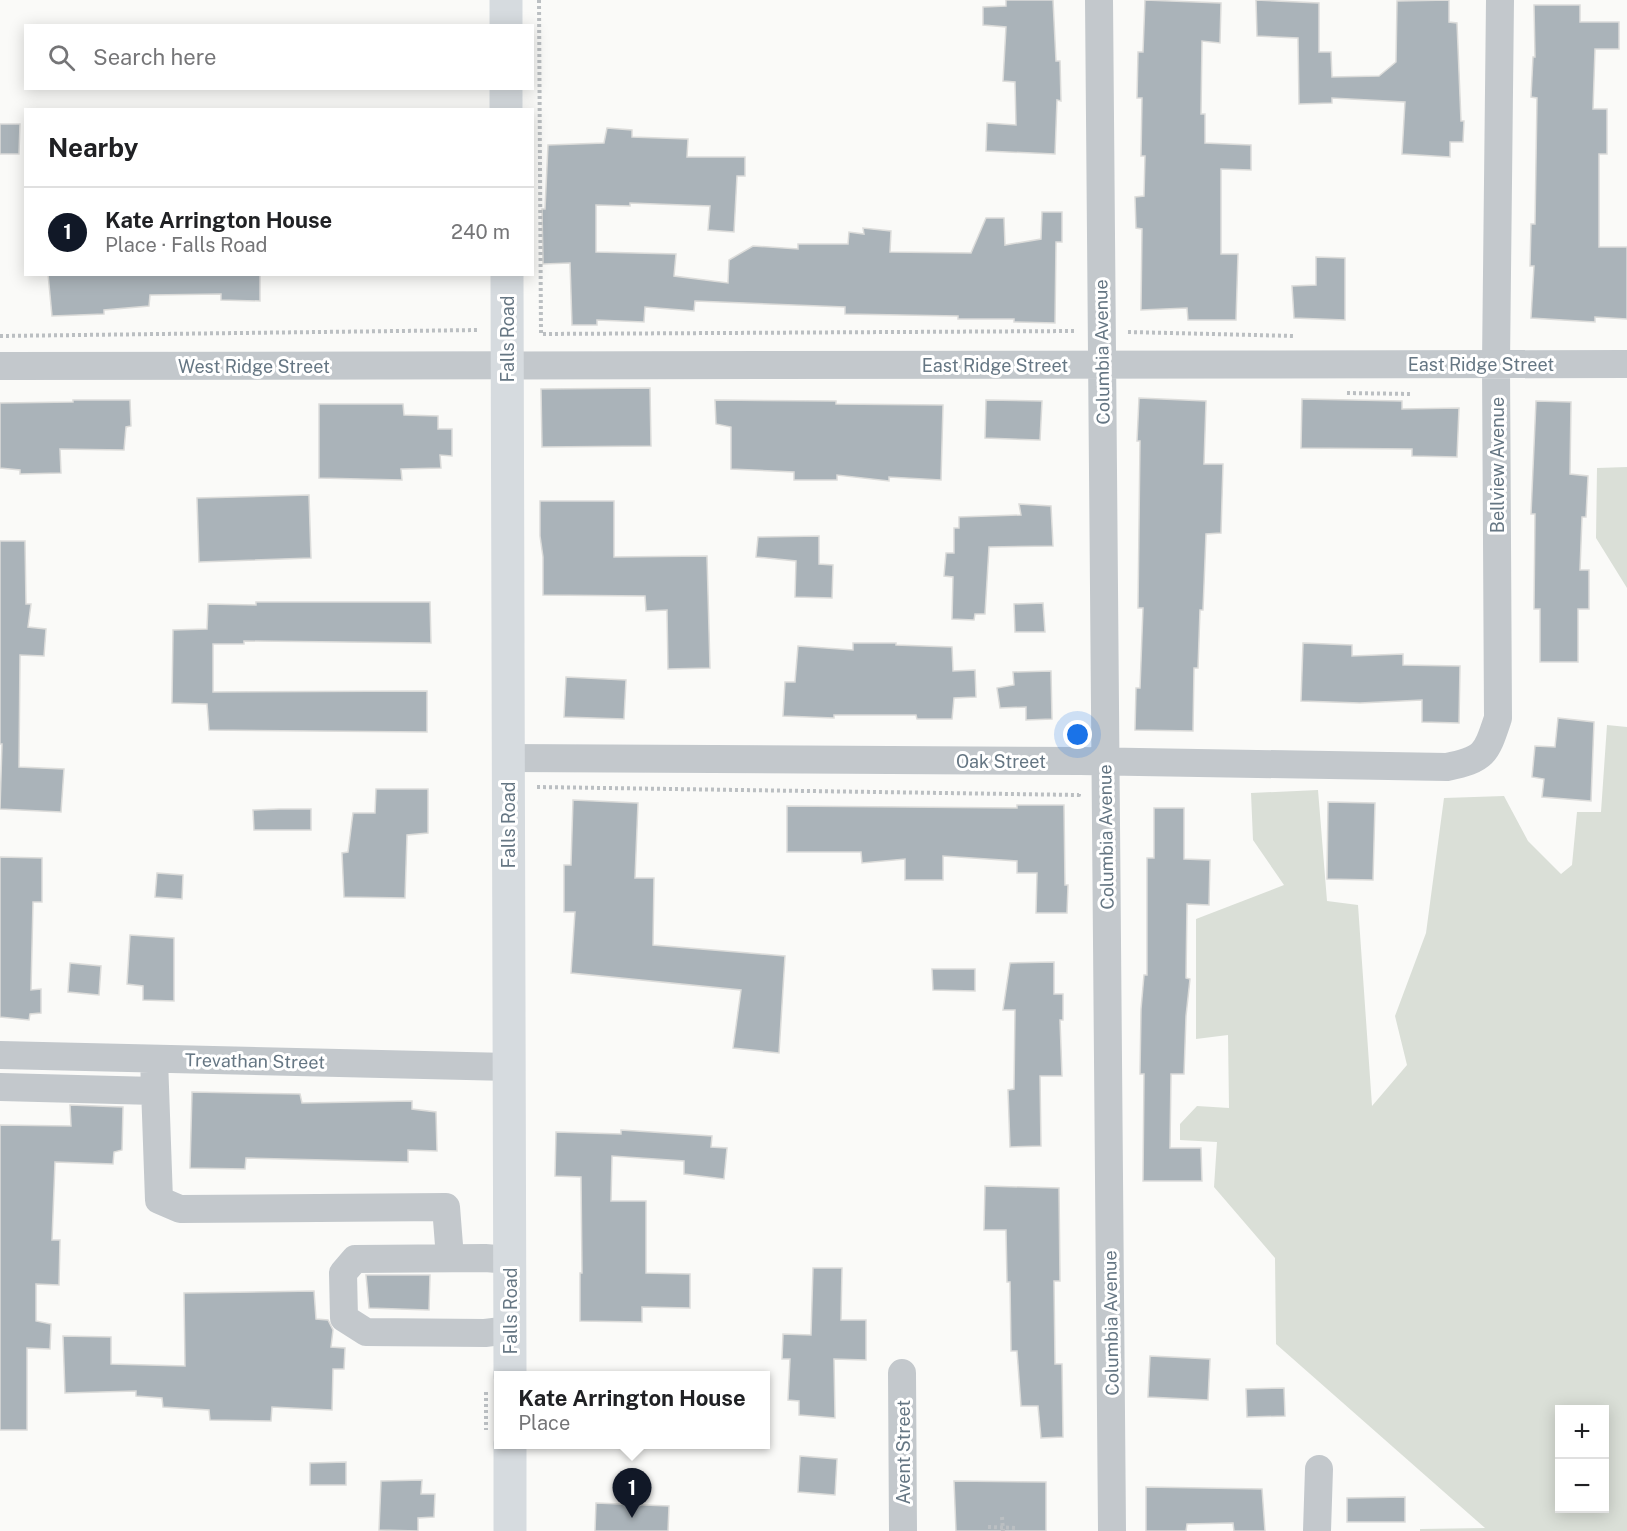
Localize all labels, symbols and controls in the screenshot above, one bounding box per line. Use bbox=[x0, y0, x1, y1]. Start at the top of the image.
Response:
search box bbox=[24, 24, 534, 90]
icon: search bbox=[45, 41, 78, 74]
text: Search here bbox=[93, 44, 217, 70]
text: Nearby bbox=[48, 132, 138, 163]
text: Kate Arrington House bbox=[105, 207, 332, 233]
text: 1 bbox=[63, 220, 72, 244]
text: 240 m bbox=[451, 220, 510, 244]
text: Place · Falls Road bbox=[105, 233, 267, 257]
street label: Columbia Avenue bbox=[1090, 279, 1114, 425]
street label: Falls Road bbox=[497, 296, 518, 382]
street label: East Ridge Street bbox=[1408, 354, 1554, 375]
street label: East Ridge Street bbox=[922, 355, 1068, 376]
street label: West Ridge Street bbox=[178, 356, 330, 377]
street label: Bellview Avenue bbox=[1487, 397, 1508, 533]
your location bbox=[1063, 720, 1092, 749]
street label: Oak Street bbox=[956, 751, 1046, 772]
street label: Columbia Avenue bbox=[1094, 764, 1118, 910]
street label: Falls Road bbox=[498, 782, 519, 868]
street label: Trevathan Street bbox=[185, 1049, 325, 1073]
street label: Columbia Avenue bbox=[1099, 1250, 1123, 1396]
street label: Falls Road bbox=[500, 1268, 521, 1354]
popup bbox=[494, 1371, 770, 1449]
text: Kate Arrington House bbox=[518, 1385, 746, 1411]
street label: Avent Street bbox=[893, 1400, 914, 1504]
map controls bbox=[1555, 1405, 1609, 1513]
button: + bbox=[1555, 1405, 1609, 1459]
text: Place bbox=[518, 1411, 570, 1435]
button: − bbox=[1555, 1459, 1609, 1513]
pin: 1 bbox=[612, 1468, 652, 1518]

